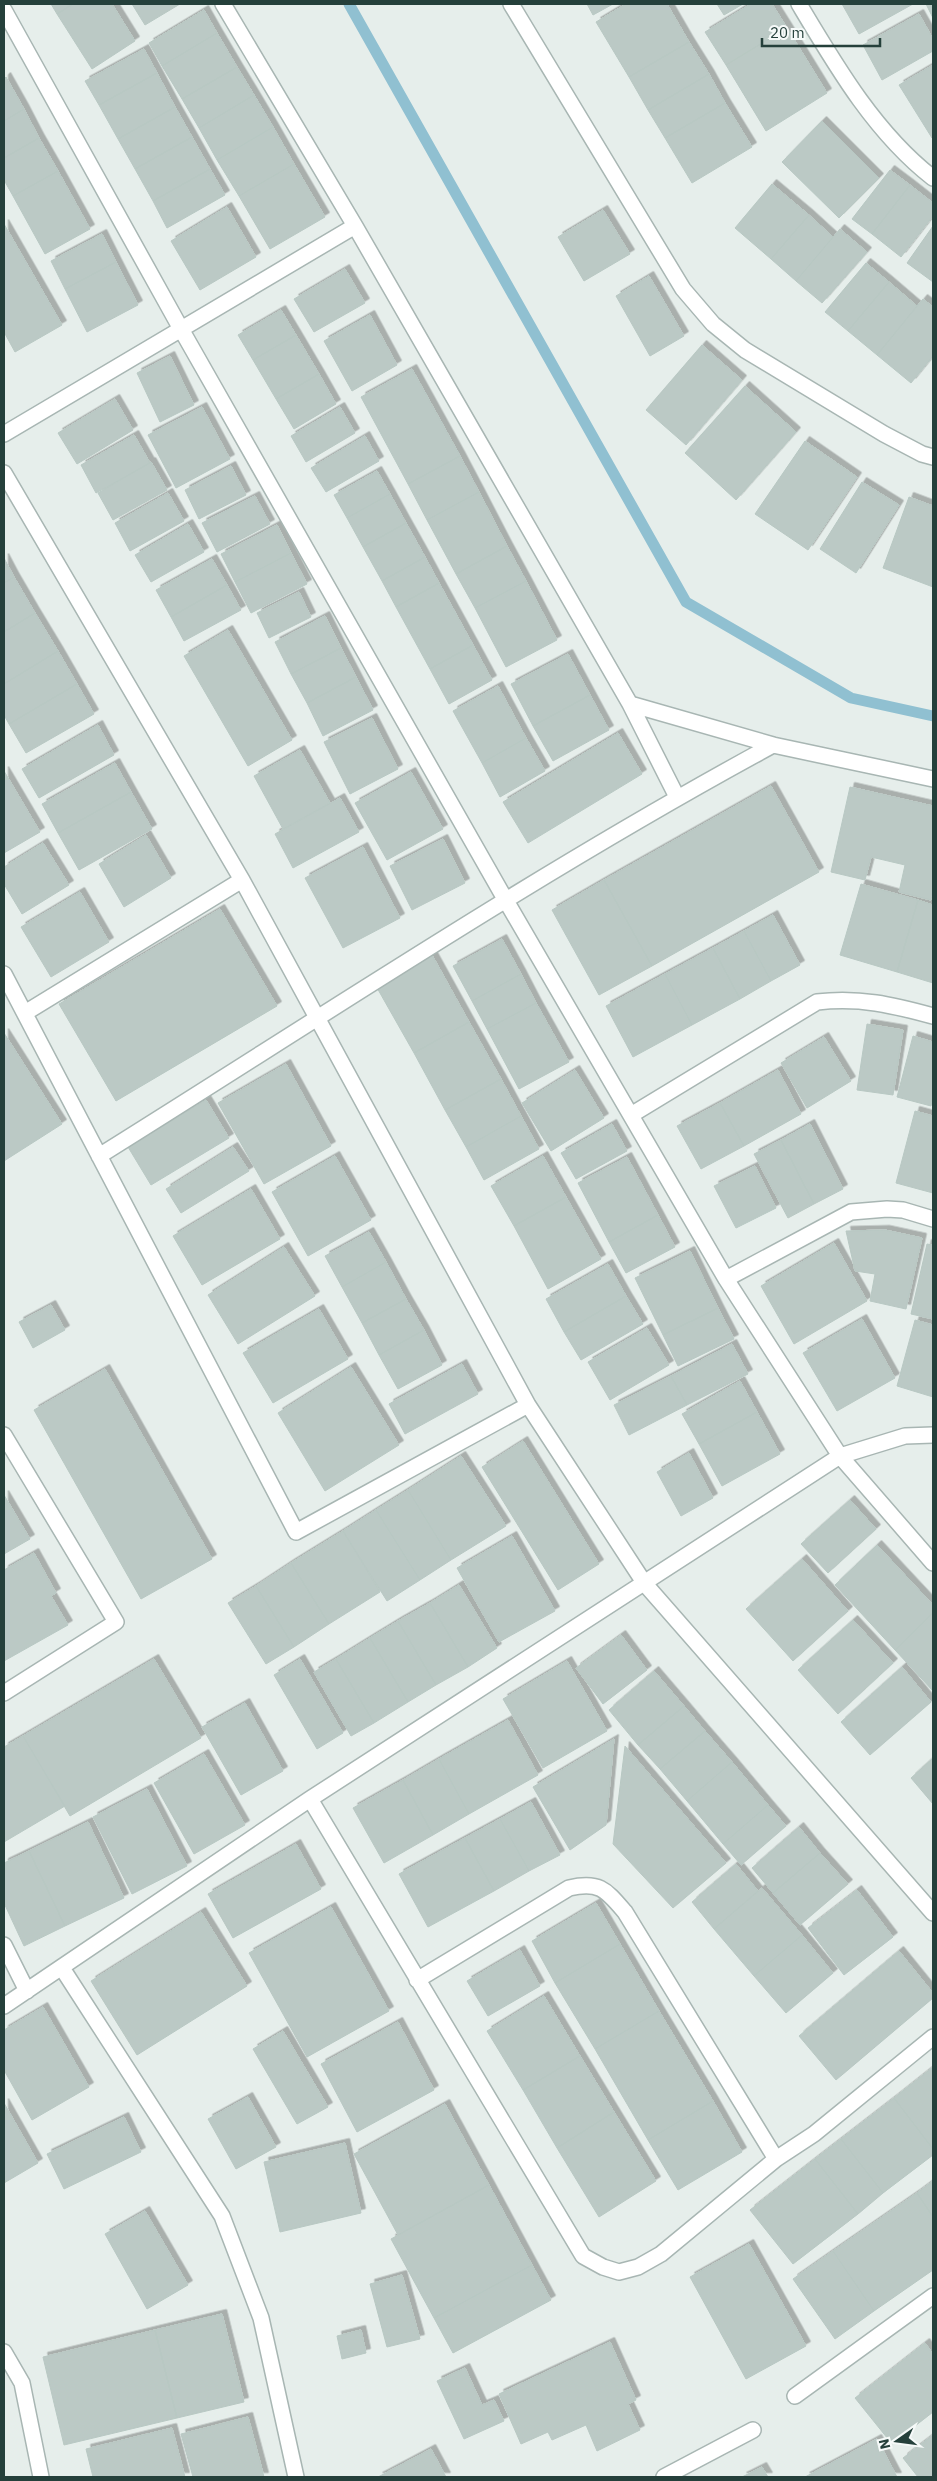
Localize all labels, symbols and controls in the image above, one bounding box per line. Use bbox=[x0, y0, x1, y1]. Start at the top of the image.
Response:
scale bar bbox=[762, 15, 880, 47]
text: 20 m bbox=[770, 23, 805, 42]
north arrow bbox=[872, 2416, 922, 2466]
text: N bbox=[874, 2437, 894, 2451]

